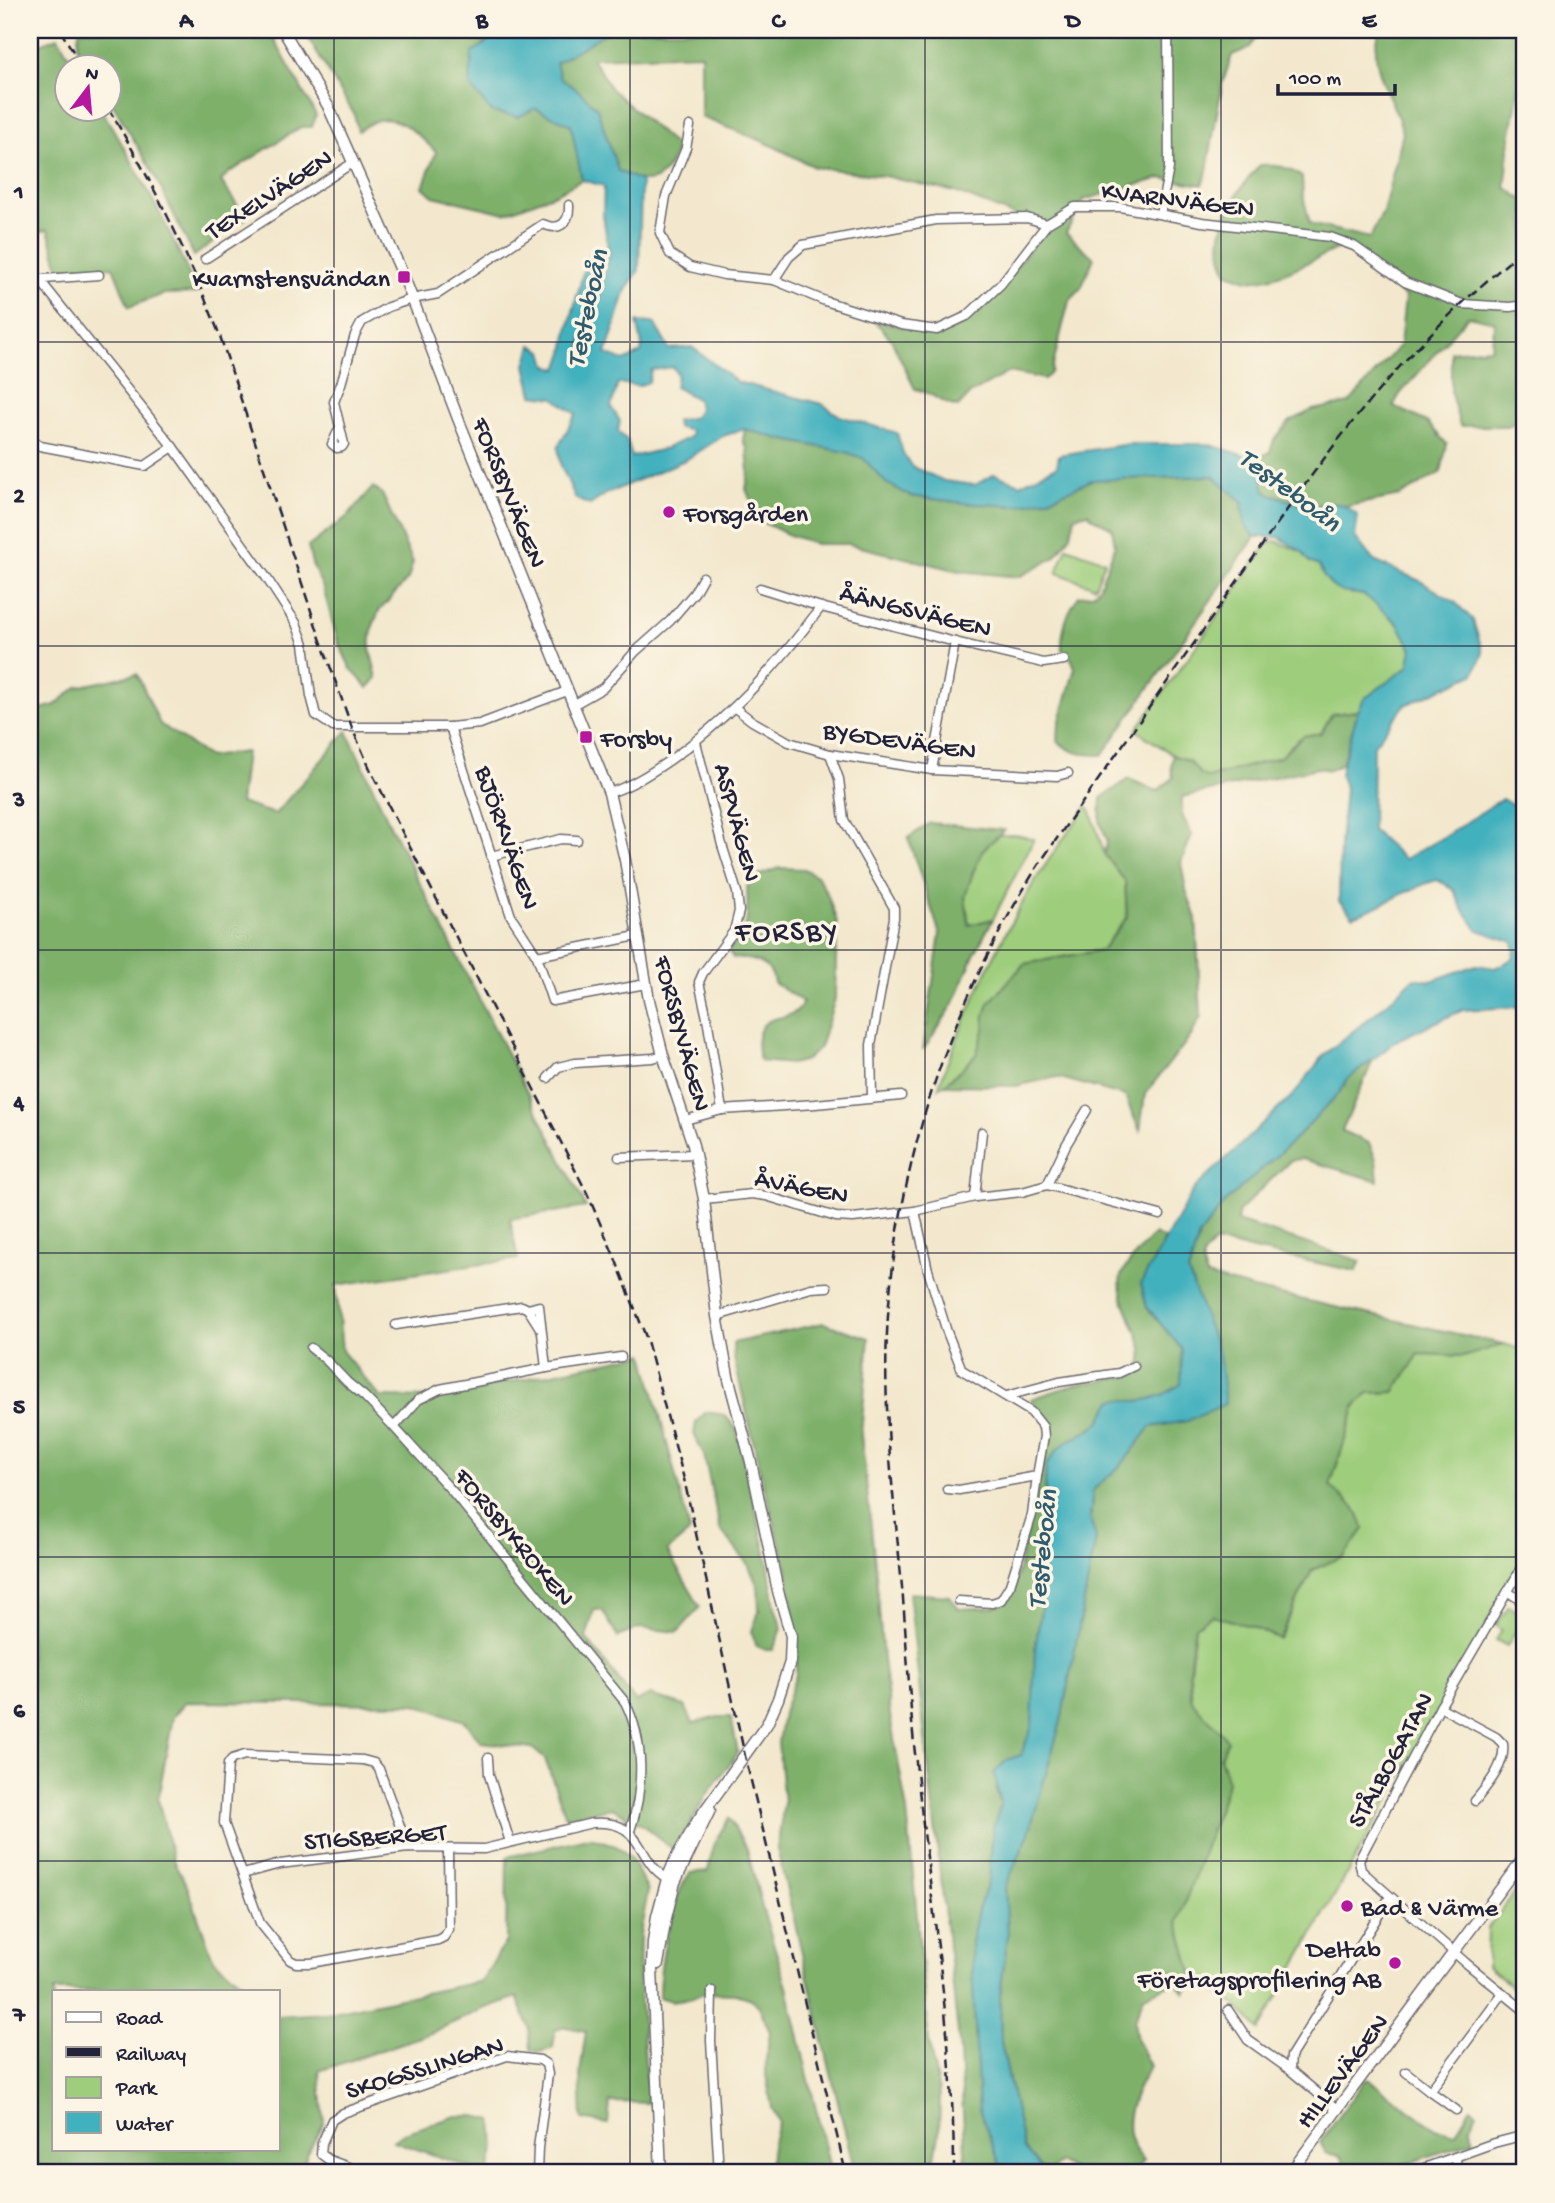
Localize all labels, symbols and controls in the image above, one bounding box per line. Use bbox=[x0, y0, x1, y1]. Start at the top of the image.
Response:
text: A bbox=[178, 9, 194, 36]
text: B bbox=[475, 9, 489, 36]
text: C bbox=[772, 9, 787, 36]
text: D bbox=[1064, 9, 1082, 36]
text: E bbox=[1362, 9, 1378, 36]
north arrow bbox=[52, 52, 122, 122]
scale bar bbox=[1278, 52, 1396, 96]
text: N bbox=[83, 62, 101, 88]
text: 100 m bbox=[1288, 68, 1341, 93]
street label: TEXELVÄGEN bbox=[199, 144, 340, 250]
street label: KVARNVÄGEN bbox=[1099, 178, 1256, 227]
text: 1 bbox=[13, 180, 24, 207]
water label: Testeboån bbox=[561, 246, 618, 371]
place label: Kvarnstensvändan bbox=[192, 266, 391, 297]
marker: Kvarnstensvändan bbox=[396, 269, 412, 285]
street label: FORSBYVÄGEN bbox=[462, 413, 551, 573]
water label: Testeboån bbox=[1231, 442, 1347, 541]
text: 2 bbox=[13, 484, 25, 511]
place label: Forsgården bbox=[682, 501, 809, 532]
marker: Forsgården bbox=[661, 504, 677, 520]
street label: ÅÄNGSVÄGEN bbox=[836, 579, 994, 647]
street label: BYGDEVÄGEN bbox=[820, 717, 978, 770]
place label: Forsby bbox=[599, 726, 672, 757]
marker: Forsby bbox=[578, 729, 594, 745]
street label: ASPVÄGEN bbox=[704, 761, 765, 886]
street label: BJÖRKVÄGEN bbox=[465, 762, 544, 914]
text: 3 bbox=[12, 788, 25, 815]
district label: FORSBY bbox=[734, 917, 839, 952]
street label: FORSBYVÄGEN bbox=[644, 952, 715, 1115]
text: 4 bbox=[13, 1091, 25, 1118]
street label: ÅVÄGEN bbox=[752, 1164, 851, 1214]
text: 5 bbox=[13, 1395, 25, 1422]
street label: FORSBYKROKEN bbox=[445, 1463, 579, 1614]
water label: Testeboån bbox=[1022, 1488, 1067, 1611]
street label: STÅLBOGATAN bbox=[1342, 1688, 1443, 1834]
text: 6 bbox=[13, 1699, 26, 1726]
street label: STIGSBERGET bbox=[303, 1819, 448, 1860]
place label: Bad & Värme bbox=[1360, 1895, 1499, 1926]
marker: Bad & Värme bbox=[1339, 1898, 1355, 1914]
place label: Deltab Företagsprofilering AB bbox=[1136, 1937, 1382, 1998]
marker: Deltab Företagsprofilering AB bbox=[1387, 1955, 1403, 1971]
legend bbox=[52, 1990, 280, 2150]
text: 7 bbox=[12, 2003, 26, 2030]
text: Road bbox=[116, 2008, 164, 2033]
street label: HILLEVÄGEN bbox=[1291, 2009, 1398, 2136]
street label: SKOGSSLINGAN bbox=[342, 2032, 508, 2109]
text: Railway bbox=[116, 2044, 186, 2069]
text: Park bbox=[115, 2078, 159, 2103]
text: Water bbox=[116, 2114, 174, 2139]

